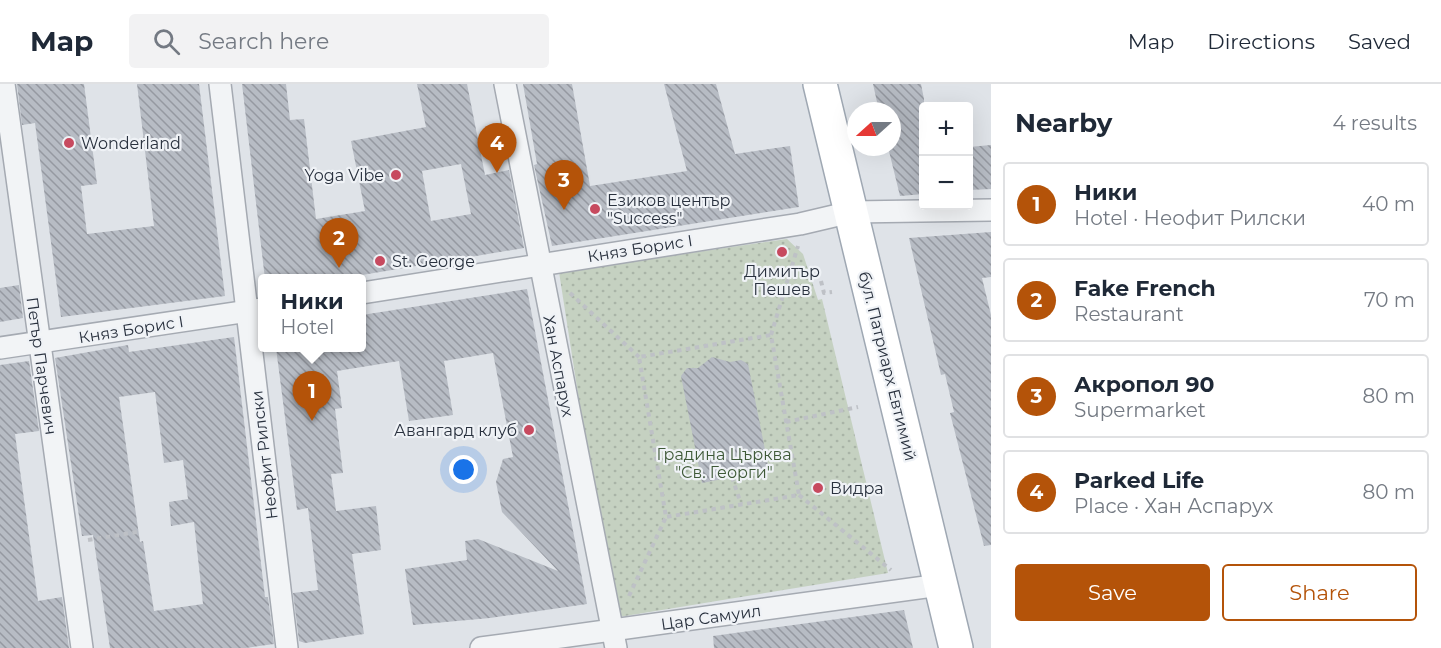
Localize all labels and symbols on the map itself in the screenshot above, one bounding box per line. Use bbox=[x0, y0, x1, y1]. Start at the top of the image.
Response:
north arrow bbox=[847, 102, 901, 156]
pin: 4 bbox=[478, 124, 516, 173]
place label: Wonderland bbox=[81, 134, 181, 153]
marker: Wonderland bbox=[62, 136, 76, 150]
pin: 3 bbox=[544, 160, 584, 210]
place label: Yoga Vibe bbox=[304, 166, 384, 185]
marker: Yoga Vibe bbox=[389, 168, 403, 182]
place label: Езиков център "Success" bbox=[607, 191, 731, 228]
marker: Езиков център "Success" bbox=[588, 202, 602, 216]
pin: 2 bbox=[320, 218, 358, 268]
street label: Княз Борис I bbox=[586, 231, 694, 266]
marker: Димитър Пешев bbox=[775, 245, 789, 259]
place label: St. George bbox=[392, 252, 475, 271]
marker: St. George bbox=[373, 254, 387, 268]
place label: Димитър Пешев bbox=[744, 262, 820, 299]
street label: бул. Патриарх Евтимий bbox=[855, 269, 920, 463]
street label: Петър Парчевич bbox=[22, 296, 61, 436]
street label: Княз Борис I bbox=[77, 312, 185, 347]
street label: Хан Аспарух bbox=[539, 314, 578, 419]
pin: 1 bbox=[292, 372, 332, 421]
street label: Неофит Рилски bbox=[247, 389, 282, 521]
place label: Авангард клуб bbox=[394, 421, 517, 440]
marker: Авангард клуб bbox=[522, 423, 536, 437]
park label: Градина Църква "Св. Георги" bbox=[656, 445, 792, 482]
your location bbox=[449, 455, 478, 484]
place label: Видра bbox=[830, 479, 884, 498]
marker: Видра bbox=[811, 481, 825, 495]
street label: Цар Самуил bbox=[660, 601, 762, 634]

